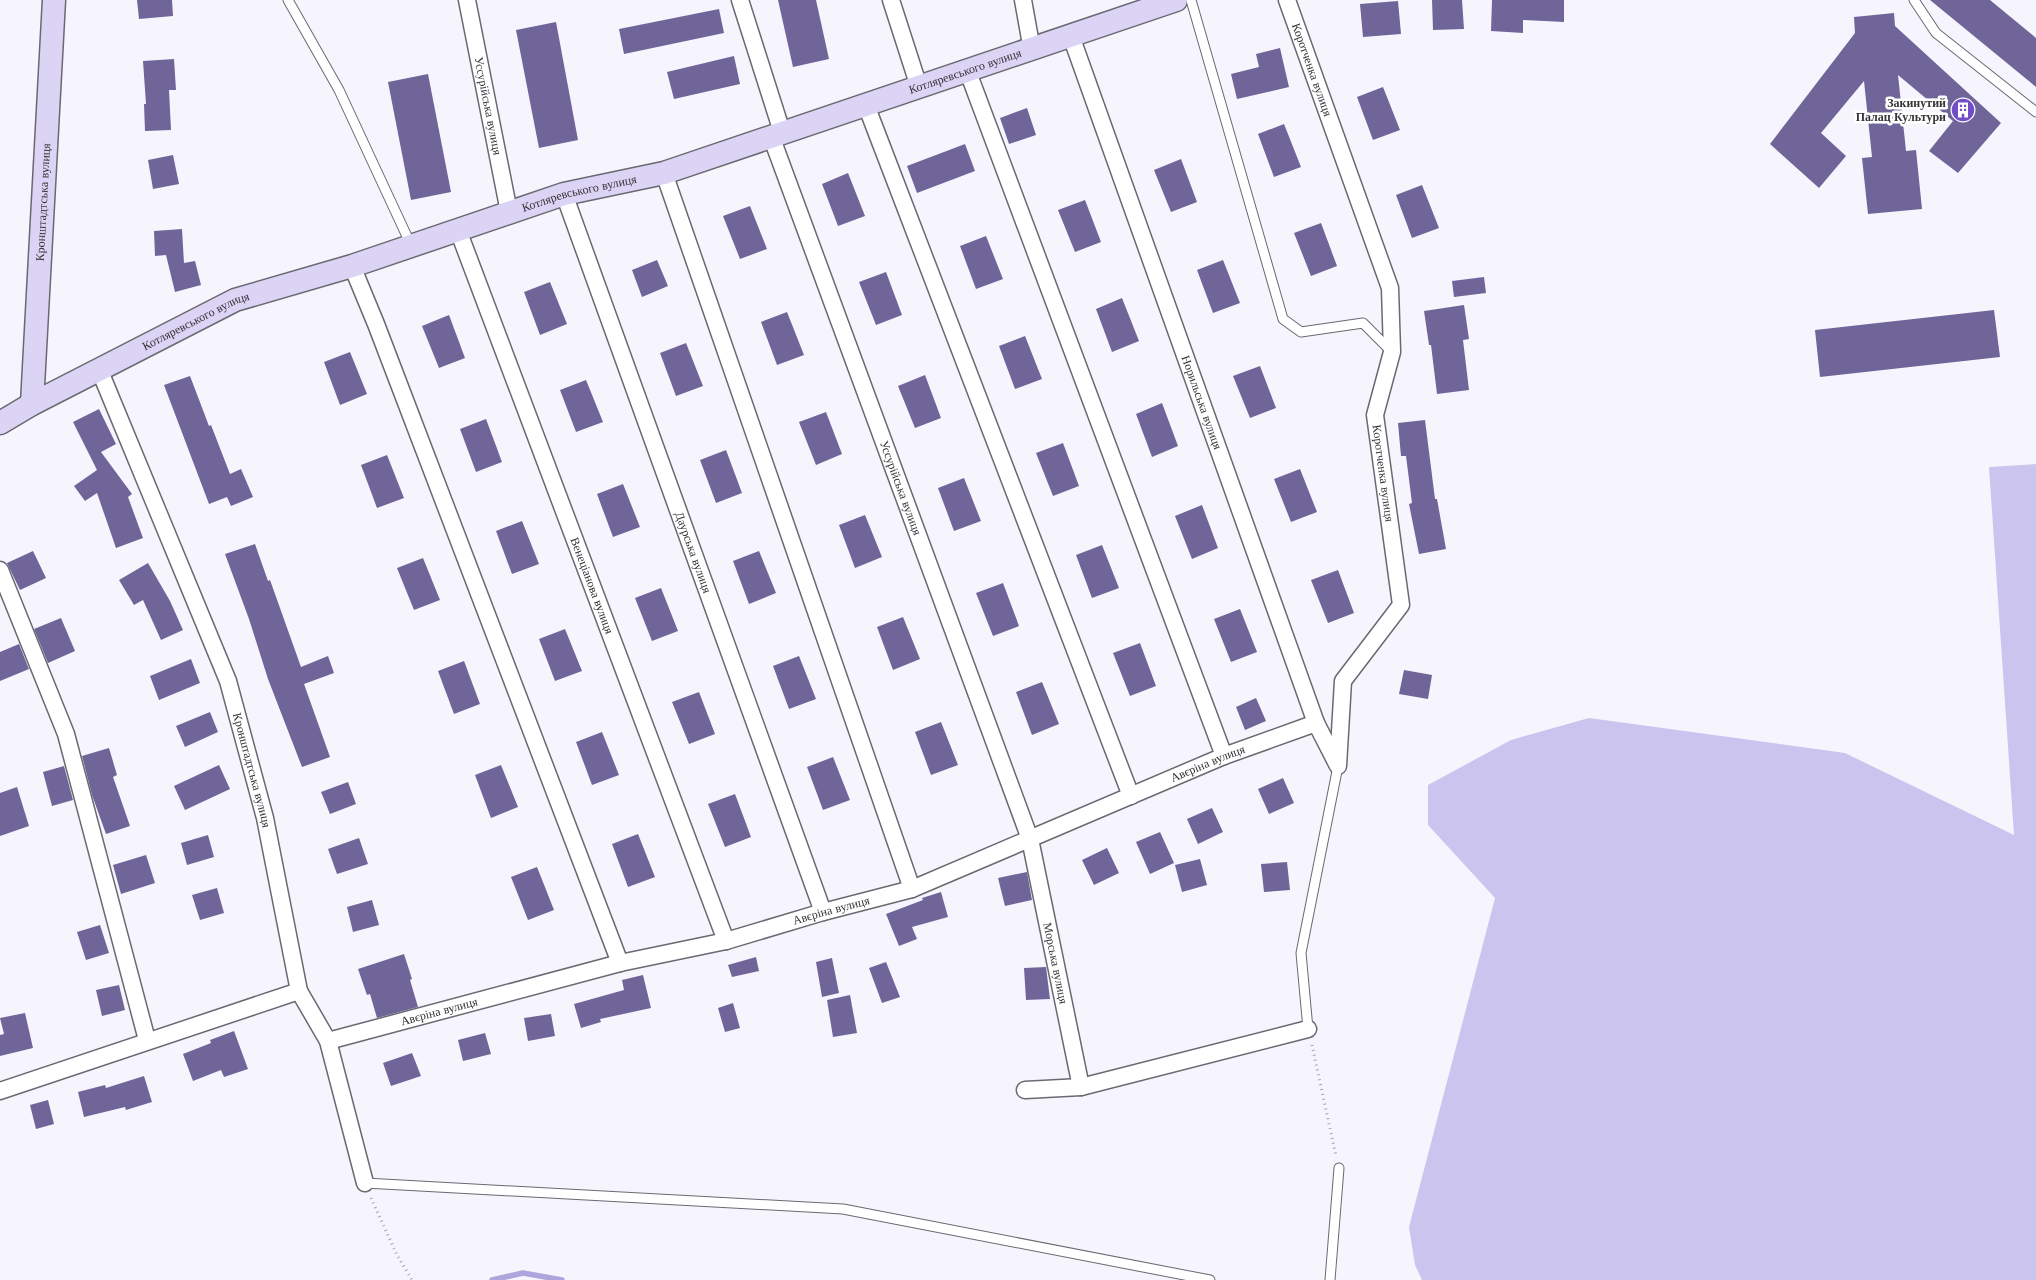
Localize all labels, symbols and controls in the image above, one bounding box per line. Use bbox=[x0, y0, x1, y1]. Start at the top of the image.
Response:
street label: Коротченка вулиця bbox=[1289, 21, 1336, 119]
street label: Котляревського вулиця bbox=[907, 45, 1024, 97]
street label: Уссурійська вулиця bbox=[471, 55, 506, 157]
place label: Закинутий Палац Культури bbox=[1856, 95, 1946, 124]
building icon: Закинутий Палац Культури bbox=[1950, 97, 1976, 123]
street label: Кронштадтська вулиця bbox=[32, 142, 53, 262]
street label: Котляревського вулиця bbox=[520, 171, 638, 215]
street label: Котляревського вулиця bbox=[139, 288, 251, 353]
street label: Норильська вулиця bbox=[1178, 353, 1226, 452]
street label: Коротченка вулиця bbox=[1369, 424, 1398, 523]
street label: Уссурійська вулиця bbox=[877, 438, 926, 538]
street label: Даурська вулиця bbox=[672, 510, 715, 595]
street label: Венеціанова вулиця bbox=[567, 535, 618, 636]
street label: Кронштадтська вулиця bbox=[230, 711, 275, 829]
street label: Авєріна вулиця bbox=[1168, 741, 1247, 785]
street label: Авєріна вулиця bbox=[791, 892, 872, 928]
street label: Морська вулиця bbox=[1040, 921, 1072, 1006]
street label: Авєріна вулиця bbox=[399, 993, 480, 1028]

